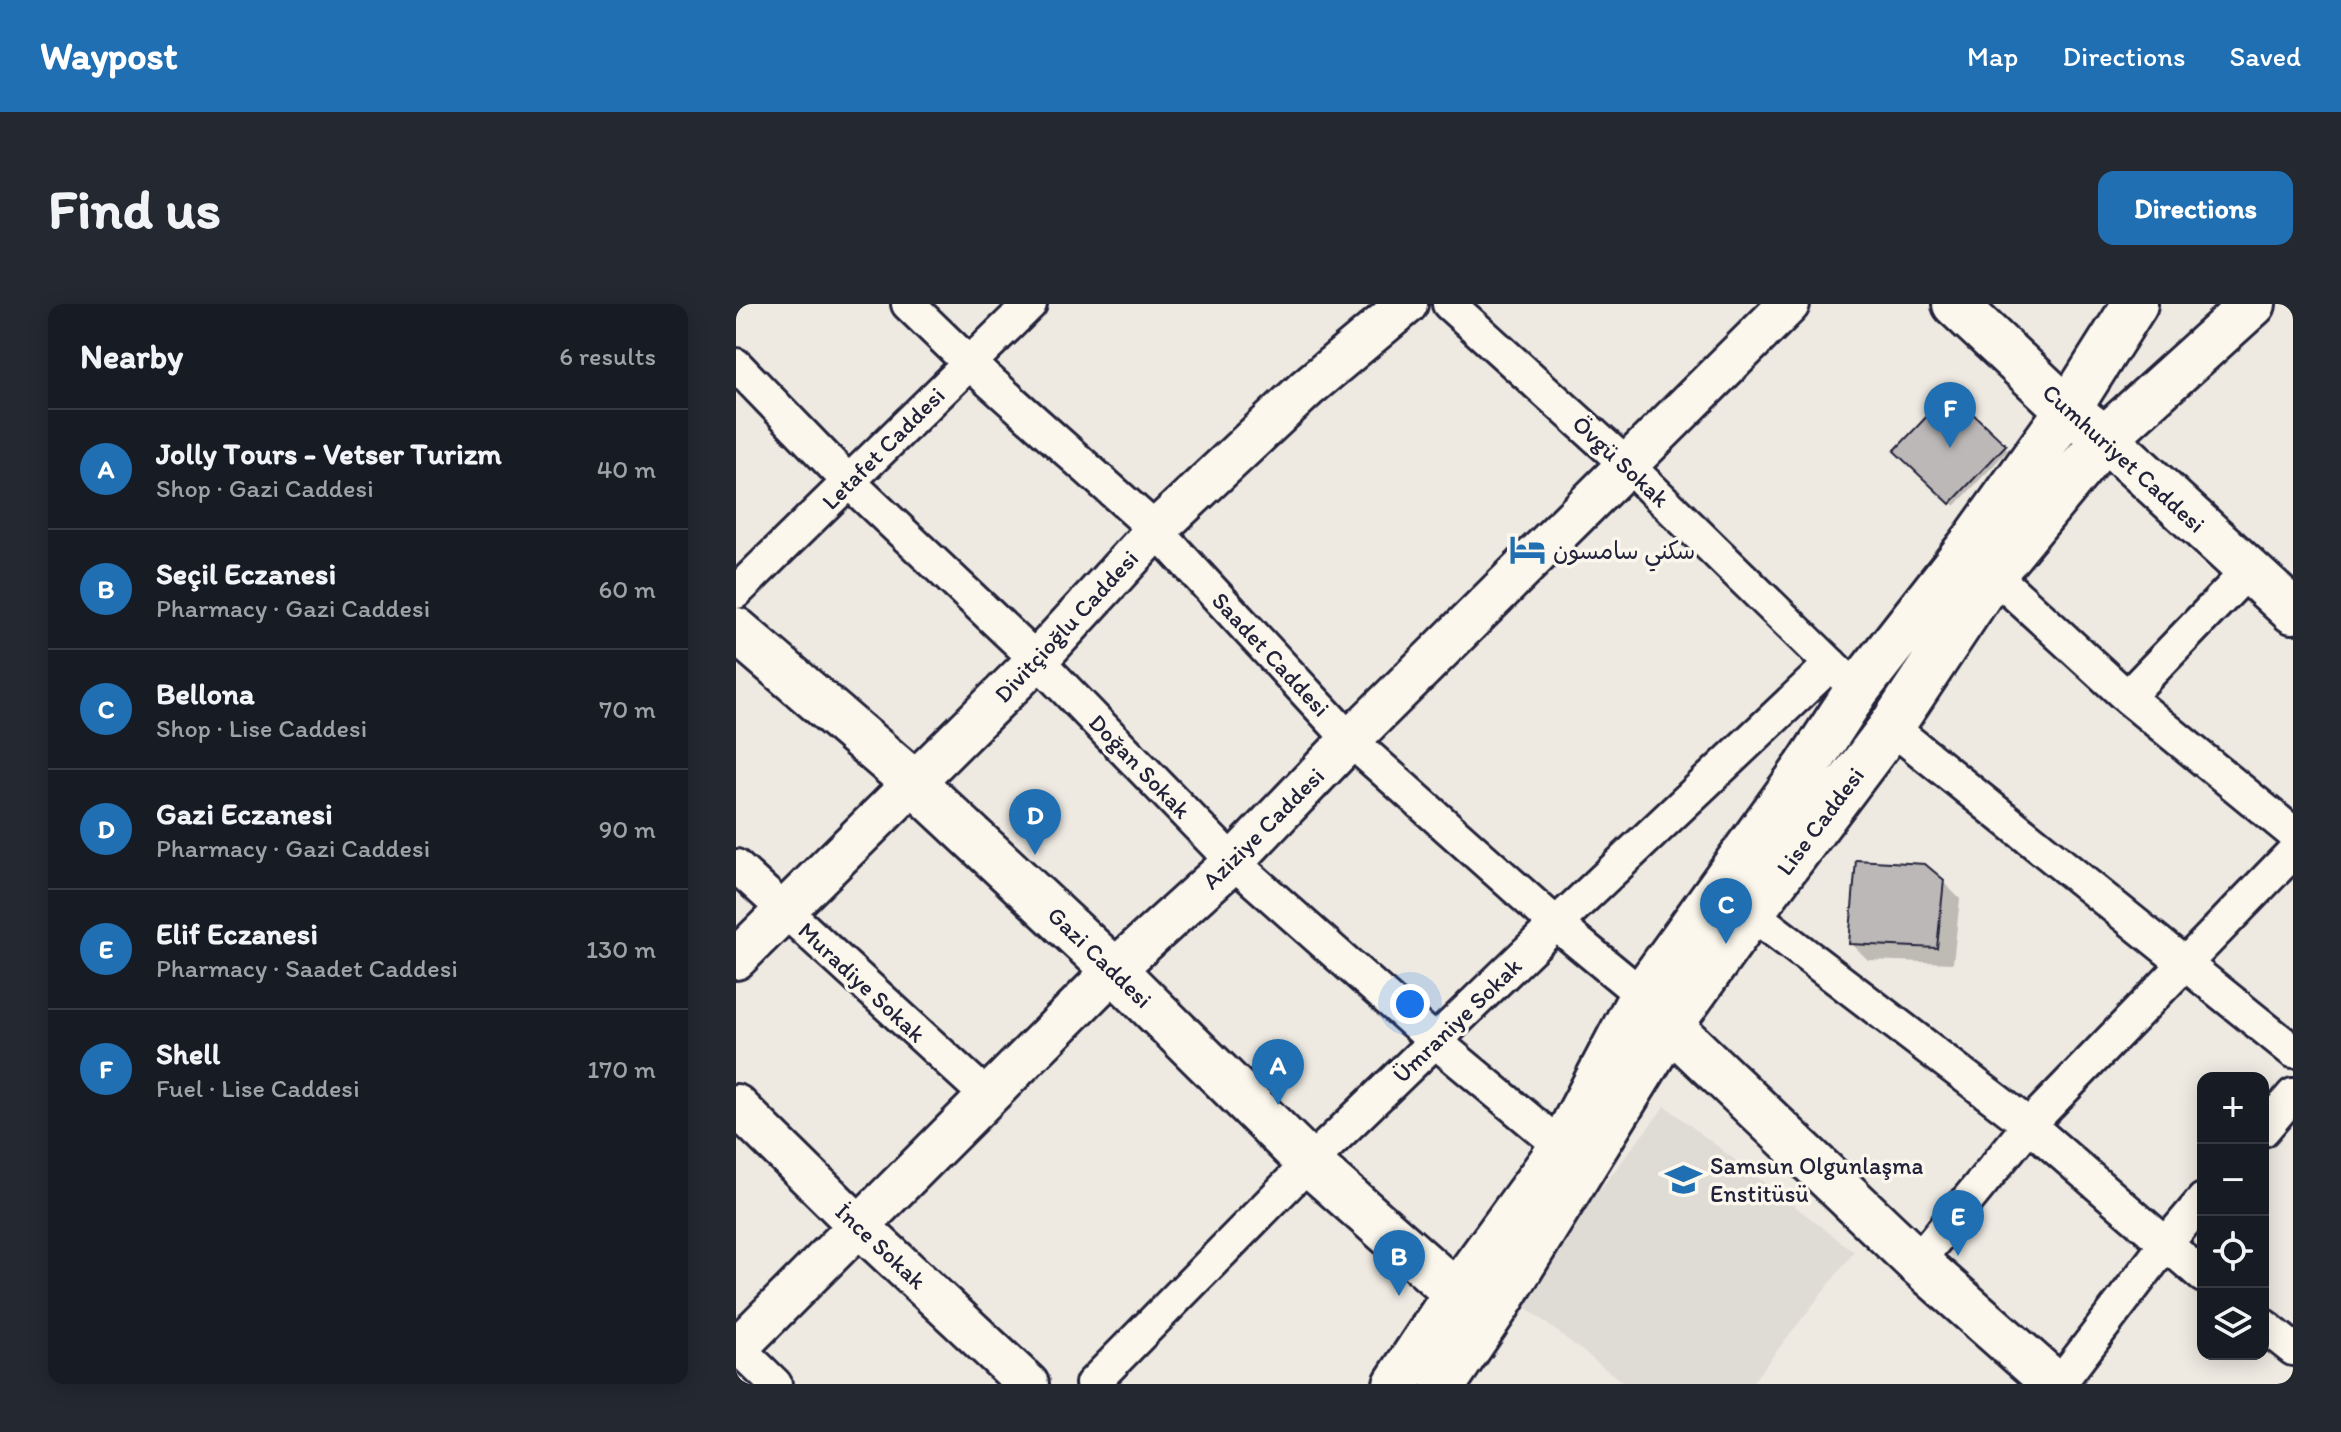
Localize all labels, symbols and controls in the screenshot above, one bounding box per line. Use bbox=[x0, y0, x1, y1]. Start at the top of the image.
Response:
text: Waypost bbox=[40, 33, 178, 79]
text: Map bbox=[1967, 39, 2018, 73]
text: Directions bbox=[2062, 39, 2186, 73]
text: Saved bbox=[2230, 39, 2301, 73]
button: Directions bbox=[2098, 171, 2293, 245]
text: Find us bbox=[48, 175, 221, 242]
text: Nearby bbox=[80, 336, 183, 377]
text: 6 results bbox=[559, 340, 656, 372]
street label: Cumhuriyet Caddesi bbox=[2037, 377, 2211, 539]
street label: Letafet Caddesi bbox=[816, 381, 950, 515]
pin: F bbox=[1924, 382, 1976, 448]
street label: Övgü Sokak bbox=[1567, 409, 1676, 514]
text: Jolly Tours - Vetser Turizm bbox=[156, 435, 502, 472]
text: A bbox=[98, 453, 114, 485]
text: 40 m bbox=[597, 453, 656, 485]
text: Shop · Gazi Caddesi bbox=[156, 472, 374, 504]
hotel icon: سكني سامسون bbox=[1508, 531, 1546, 569]
place label: سكني سامسون bbox=[1553, 536, 1695, 572]
street label: Divitçioğlu Caddesi bbox=[988, 544, 1144, 708]
text: Seçil Eczanesi bbox=[156, 555, 336, 592]
text: B bbox=[98, 573, 114, 605]
text: 60 m bbox=[599, 573, 656, 605]
street label: Saadet Caddesi bbox=[1206, 586, 1336, 722]
text: Pharmacy · Gazi Caddesi bbox=[156, 592, 430, 624]
text: Bellona bbox=[156, 675, 255, 712]
text: C bbox=[98, 693, 114, 725]
text: 70 m bbox=[599, 693, 656, 725]
street label: Doğan Sokak bbox=[1083, 708, 1197, 825]
text: Shop · Lise Caddesi bbox=[156, 712, 367, 744]
street label: Aziziye Caddesi bbox=[1196, 761, 1330, 895]
street label: Lise Caddesi bbox=[1770, 761, 1870, 881]
pin: D bbox=[1009, 789, 1061, 855]
text: Gazi Eczanesi bbox=[156, 795, 333, 832]
text: D bbox=[97, 813, 115, 845]
text: 90 m bbox=[599, 813, 656, 845]
text: Pharmacy · Gazi Caddesi bbox=[156, 832, 430, 864]
pin: C bbox=[1700, 878, 1752, 944]
street label: Gazi Caddesi bbox=[1042, 900, 1158, 1014]
text: Elif Eczanesi bbox=[156, 915, 318, 952]
street label: Muradiye Sokak bbox=[792, 916, 932, 1048]
text: E bbox=[99, 933, 113, 965]
text: 130 m bbox=[586, 933, 656, 965]
street label: Ümraniye Sokak bbox=[1387, 951, 1528, 1089]
text: Pharmacy · Saadet Caddesi bbox=[156, 952, 458, 984]
your location bbox=[1390, 984, 1430, 1024]
text: Shell bbox=[156, 1035, 220, 1072]
pin: A bbox=[1252, 1039, 1304, 1105]
text: F bbox=[99, 1053, 113, 1085]
text: 170 m bbox=[587, 1053, 656, 1085]
text: Fuel · Lise Caddesi bbox=[156, 1072, 360, 1104]
map controls bbox=[2197, 1072, 2269, 1360]
button: + bbox=[2197, 1072, 2269, 1144]
button: − bbox=[2197, 1144, 2269, 1216]
place label: Samsun Olgunlaşma Enstitüsü bbox=[1710, 1151, 1924, 1208]
school or university icon: Samsun Olgunlaşma Enstitüsü bbox=[1665, 1160, 1703, 1198]
pin: E bbox=[1932, 1190, 1984, 1256]
street label: İnce Sokak bbox=[830, 1197, 933, 1296]
button: locate bbox=[2197, 1216, 2269, 1288]
pin: B bbox=[1373, 1230, 1425, 1296]
button: layers bbox=[2197, 1288, 2269, 1360]

